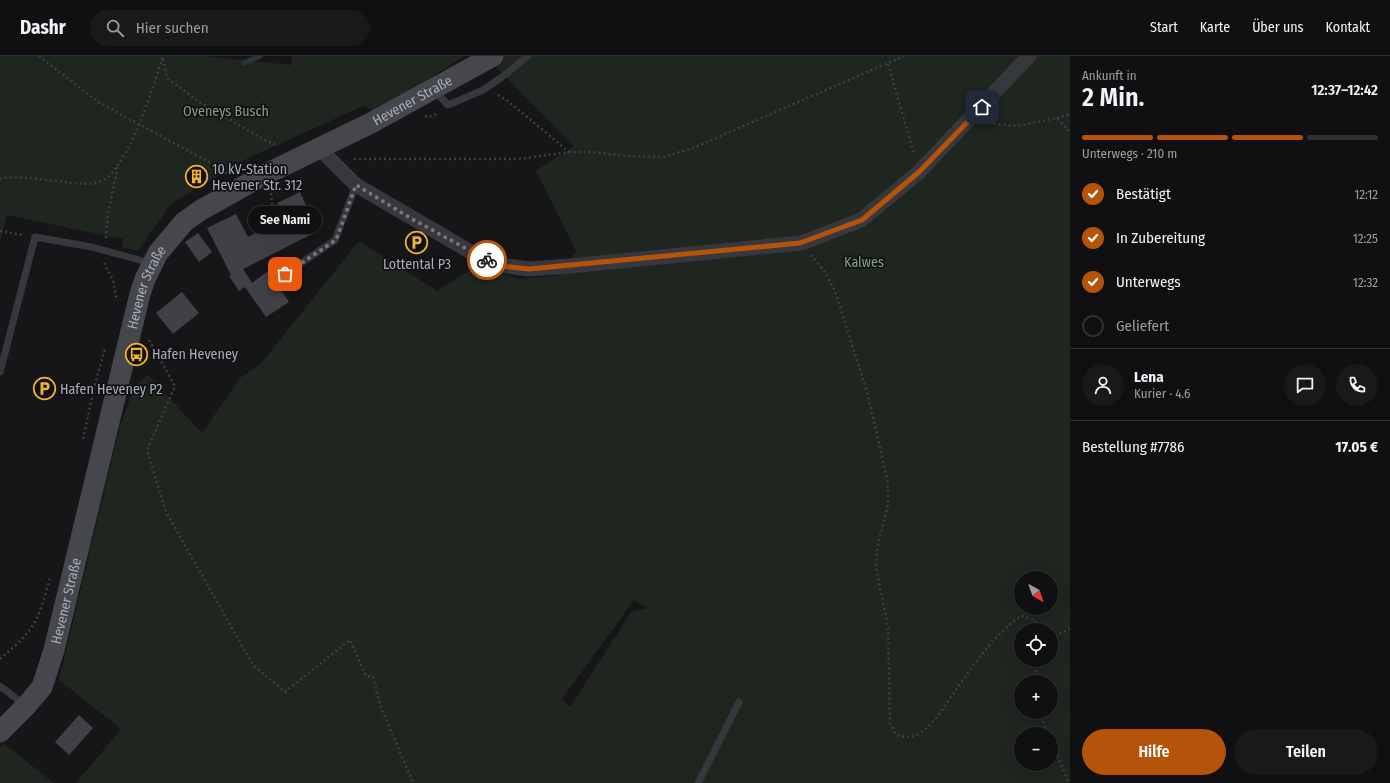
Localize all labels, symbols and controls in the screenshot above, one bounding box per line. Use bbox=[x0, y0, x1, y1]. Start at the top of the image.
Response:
search box bbox=[90, 10, 370, 46]
text: Dashr bbox=[20, 16, 66, 39]
icon: search bbox=[104, 17, 126, 39]
text: Hier suchen bbox=[136, 19, 209, 37]
text: Start bbox=[1150, 19, 1178, 36]
text: Karte bbox=[1200, 19, 1230, 36]
text: Über uns bbox=[1252, 19, 1304, 36]
text: Kontakt bbox=[1326, 19, 1370, 36]
text: Ankunft in bbox=[1082, 68, 1137, 83]
street label: Hevener Straße bbox=[370, 72, 455, 129]
text: 12:37–12:42 bbox=[1311, 81, 1378, 99]
text: 2 Min. bbox=[1082, 82, 1144, 113]
pin bbox=[965, 90, 999, 124]
icon: home bbox=[971, 96, 993, 118]
park label: Oveneys Busch bbox=[183, 103, 269, 120]
text: Unterwegs · 210 m bbox=[1082, 146, 1177, 161]
place label: 10 kV-Station Hevener Str. 312 bbox=[212, 161, 302, 194]
building icon: 10 kV-Station Hevener Str. 312 bbox=[183, 164, 209, 190]
icon: check bbox=[1082, 183, 1104, 205]
text: Bestätigt bbox=[1116, 185, 1171, 203]
text: 12:12 bbox=[1354, 187, 1378, 202]
callout: See Nami bbox=[248, 206, 322, 234]
text: See Nami bbox=[260, 212, 310, 227]
icon: check bbox=[1082, 227, 1104, 249]
parking icon: Lottental P3 bbox=[404, 229, 430, 255]
text: In Zubereitung bbox=[1116, 229, 1205, 247]
text: 12:25 bbox=[1353, 231, 1378, 246]
courier bbox=[467, 240, 507, 280]
street label: Hevener Straße bbox=[124, 242, 170, 331]
icon: bike bbox=[476, 249, 498, 271]
park label: Kalwes bbox=[844, 254, 884, 271]
place label: Lottental P3 bbox=[383, 256, 451, 273]
pin bbox=[268, 257, 302, 291]
icon: bag bbox=[274, 263, 296, 285]
icon: check bbox=[1082, 271, 1104, 293]
text: Unterwegs bbox=[1116, 273, 1181, 291]
text: 12:32 bbox=[1353, 275, 1378, 290]
text: Geliefert bbox=[1116, 317, 1169, 335]
bus stop icon: Hafen Heveney bbox=[124, 341, 150, 367]
place label: Hafen Heveney bbox=[152, 346, 239, 363]
button: person bbox=[1082, 364, 1124, 406]
button: chat bbox=[1284, 364, 1326, 406]
button: phone bbox=[1336, 364, 1378, 406]
text: Lena bbox=[1134, 368, 1164, 386]
parking icon: Hafen Heveney P2 bbox=[31, 376, 57, 402]
place label: Hafen Heveney P2 bbox=[60, 381, 162, 398]
text: Kurier · 4.6 bbox=[1134, 386, 1191, 401]
text: Bestellung #7786 bbox=[1082, 438, 1184, 456]
text: 17.05 € bbox=[1335, 438, 1378, 456]
street label: Hevener Straße bbox=[48, 556, 85, 646]
north arrow bbox=[1014, 571, 1058, 615]
map controls bbox=[1014, 571, 1058, 771]
button: locate bbox=[1014, 623, 1058, 667]
button: + bbox=[1014, 675, 1058, 719]
button: − bbox=[1014, 727, 1058, 771]
button: Hilfe bbox=[1082, 729, 1226, 775]
button: Teilen bbox=[1234, 729, 1378, 775]

